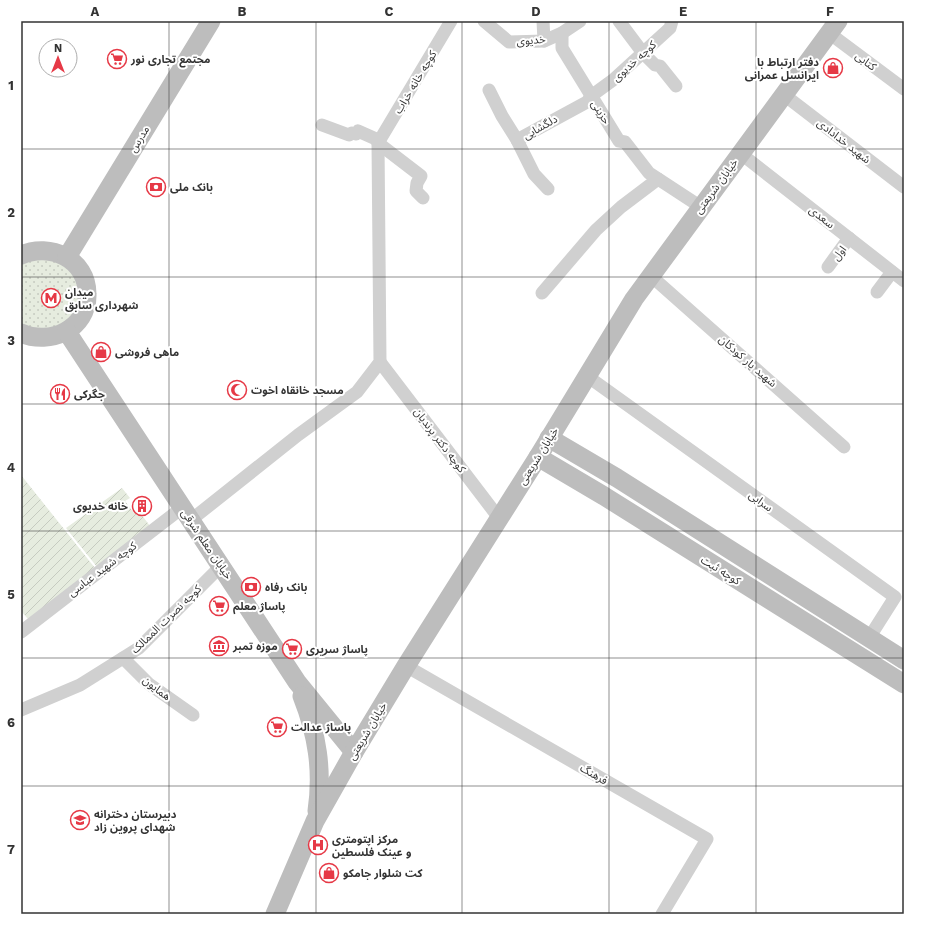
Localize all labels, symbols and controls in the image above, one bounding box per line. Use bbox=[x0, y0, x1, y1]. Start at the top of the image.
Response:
text: A bbox=[91, 4, 100, 19]
text: B bbox=[238, 4, 247, 19]
text: C bbox=[385, 4, 394, 19]
text: D bbox=[531, 4, 541, 19]
text: E bbox=[679, 4, 687, 19]
text: F bbox=[826, 4, 834, 19]
street label: خدیوی bbox=[516, 33, 547, 48]
north arrow bbox=[38, 38, 78, 78]
street label: کوچه خدیوی bbox=[610, 38, 660, 85]
text: N bbox=[54, 42, 62, 55]
supermarket icon: مجتمع تجاری نور bbox=[106, 48, 128, 70]
street label: کوچه خانه خراب bbox=[392, 48, 440, 117]
street label: کتابی bbox=[853, 49, 879, 74]
place label: مجتمع تجاری نور bbox=[130, 53, 210, 68]
place label: دفتر ارتباط با ایرانسل عمرانی bbox=[745, 56, 819, 82]
shop icon: دفتر ارتباط با ایرانسل عمرانی bbox=[822, 57, 844, 79]
text: 1 bbox=[8, 78, 14, 93]
street label: حزینی bbox=[588, 98, 613, 127]
street label: دلگشایی bbox=[521, 112, 560, 143]
street label: شهید خدادادی bbox=[814, 116, 873, 167]
street label: مدرس bbox=[126, 123, 152, 155]
street label: خیابان شریعتی bbox=[692, 156, 741, 216]
bank icon: بانک ملی bbox=[145, 176, 167, 198]
place label: بانک ملی bbox=[170, 181, 213, 194]
street label: سعدی bbox=[806, 203, 837, 232]
text: 2 bbox=[7, 205, 15, 220]
street label: اول bbox=[830, 243, 849, 263]
place label: میدان شهرداری سابق bbox=[65, 286, 139, 312]
metro station icon: میدان شهرداری سابق bbox=[40, 287, 62, 309]
text: 3 bbox=[7, 333, 15, 348]
street label: شهید یار کودکان bbox=[716, 333, 780, 390]
shop icon: ماهی فروشی bbox=[90, 341, 112, 363]
place label: ماهی فروشی bbox=[115, 346, 179, 359]
mosque icon: مسجد خانقاه اخوت bbox=[226, 379, 248, 401]
restaurant icon: جگرکی bbox=[49, 383, 71, 405]
place label: مسجد خانقاه اخوت bbox=[251, 384, 344, 397]
place label: جگرکی bbox=[74, 388, 105, 401]
street label: کوچه دکتر پرندیان bbox=[410, 405, 468, 476]
street label: خیابان شریعتی bbox=[516, 425, 562, 487]
text: 4 bbox=[7, 460, 16, 475]
street label: سرابی bbox=[746, 488, 775, 515]
building icon: خانه خدیوی bbox=[131, 495, 153, 517]
place label: خانه خدیوی bbox=[73, 500, 128, 513]
street label: خیابان معلم شرقی bbox=[177, 507, 235, 583]
street label: کوچه شهید عباسی bbox=[65, 539, 140, 600]
street label: کوچه ثبت bbox=[698, 553, 743, 589]
bank icon: بانک رفاه bbox=[240, 576, 262, 598]
place label: بانک رفاه bbox=[265, 581, 308, 594]
street label: کوچه نصرت الممالک bbox=[128, 582, 205, 657]
text: 5 bbox=[7, 587, 15, 602]
supermarket icon: پاساژ معلم bbox=[208, 595, 230, 617]
place label: پاساژ معلم bbox=[233, 600, 286, 615]
museum icon: موزه تمبر bbox=[208, 635, 230, 657]
supermarket icon: پاساژ سریری bbox=[281, 638, 303, 660]
place label: موزه تمبر bbox=[232, 640, 278, 653]
place label: پاساژ سریری bbox=[306, 643, 368, 657]
street label: همایون bbox=[140, 673, 173, 703]
street label: خیابان شریعتی bbox=[345, 700, 390, 763]
text: 6 bbox=[7, 715, 15, 730]
supermarket icon: پاساژ عدالت bbox=[266, 716, 288, 738]
place label: پاساژ عدالت bbox=[291, 721, 351, 735]
street label: فرهنگ bbox=[578, 761, 610, 788]
place label: دبیرستان دخترانه شهدای پروین زاد bbox=[94, 808, 177, 835]
school or university icon: دبیرستان دخترانه شهدای پروین زاد bbox=[69, 809, 91, 831]
place label: مرکز اپتومتری و عینک فلسطین bbox=[332, 833, 411, 859]
hospital icon: مرکز اپتومتری و عینک فلسطین bbox=[307, 834, 329, 856]
text: 7 bbox=[7, 842, 15, 857]
shop icon: کت شلوار جامکو bbox=[318, 862, 340, 884]
place label: کت شلوار جامکو bbox=[343, 867, 424, 880]

